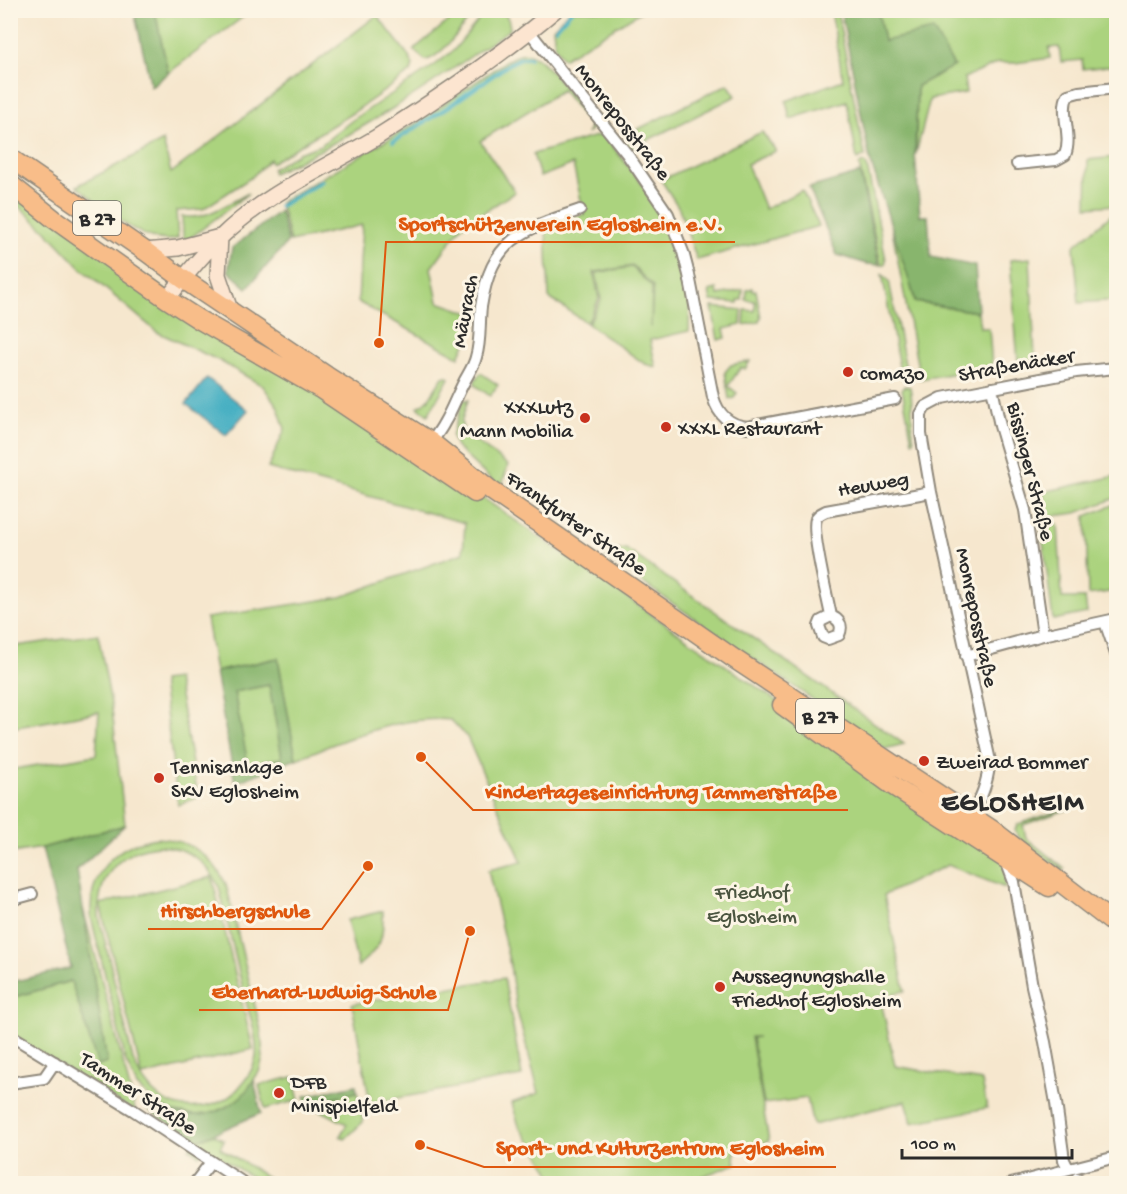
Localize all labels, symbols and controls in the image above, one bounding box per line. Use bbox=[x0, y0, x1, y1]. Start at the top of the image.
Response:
street label: Monreposstraße bbox=[568, 60, 675, 188]
road number: B 27 bbox=[73, 201, 121, 235]
callout: Sportschützenverein Eglosheim e.V. bbox=[386, 202, 735, 242]
text: Sportschützenverein Eglosheim e.V. bbox=[399, 213, 723, 239]
street label: Mäurach bbox=[449, 273, 486, 350]
street label: Straßenäcker bbox=[957, 345, 1078, 390]
place label: comazo bbox=[860, 363, 925, 388]
marker: comazo bbox=[841, 365, 855, 379]
place label: XXXLutz Mann Mobilia bbox=[460, 397, 574, 446]
street label: Bissinger Straße bbox=[999, 399, 1058, 545]
marker: XXXLutz Mann Mobilia bbox=[578, 411, 592, 425]
place label: XXXL Restaurant bbox=[677, 418, 824, 443]
marker: XXXL Restaurant bbox=[659, 420, 673, 434]
street label: Frankfurter Straße bbox=[499, 467, 651, 583]
street label: Heuweg bbox=[836, 468, 911, 505]
street label: Monreposstraße bbox=[948, 546, 1002, 691]
road number: B 27 bbox=[796, 699, 844, 733]
place label: Zweirad Bommer bbox=[936, 752, 1089, 777]
marker: Zweirad Bommer bbox=[917, 754, 931, 768]
place label: Tennisanlage SKV Eglosheim bbox=[170, 757, 299, 806]
callout: Kindertageseinrichtung Tammerstraße bbox=[473, 770, 848, 810]
marker: Tennisanlage SKV Eglosheim bbox=[152, 771, 166, 785]
text: Kindertageseinrichtung Tammerstraße bbox=[484, 781, 837, 807]
district label: EGLOSHEIM bbox=[941, 789, 1085, 821]
park label: Friedhof Eglosheim bbox=[707, 882, 797, 931]
callout: Hirschbergschule bbox=[148, 889, 322, 929]
text: Hirschbergschule bbox=[160, 900, 310, 926]
place label: Aussegnungshalle Friedhof Eglosheim bbox=[731, 966, 901, 1015]
callout: Eberhard-Ludwig-Schule bbox=[199, 970, 448, 1010]
marker: Aussegnungshalle Friedhof Eglosheim bbox=[713, 980, 727, 994]
text: Eberhard-Ludwig-Schule bbox=[212, 981, 437, 1007]
street label: Tammer Straße bbox=[73, 1047, 201, 1142]
place label: DFB Minispielfeld bbox=[289, 1072, 399, 1121]
marker: DFB Minispielfeld bbox=[272, 1086, 286, 1100]
scale bar bbox=[902, 1122, 1072, 1160]
callout: Sport- und Kulturzentrum Eglosheim bbox=[484, 1127, 836, 1167]
text: 100 m bbox=[910, 1135, 956, 1156]
text: Sport- und Kulturzentrum Eglosheim bbox=[496, 1137, 824, 1163]

